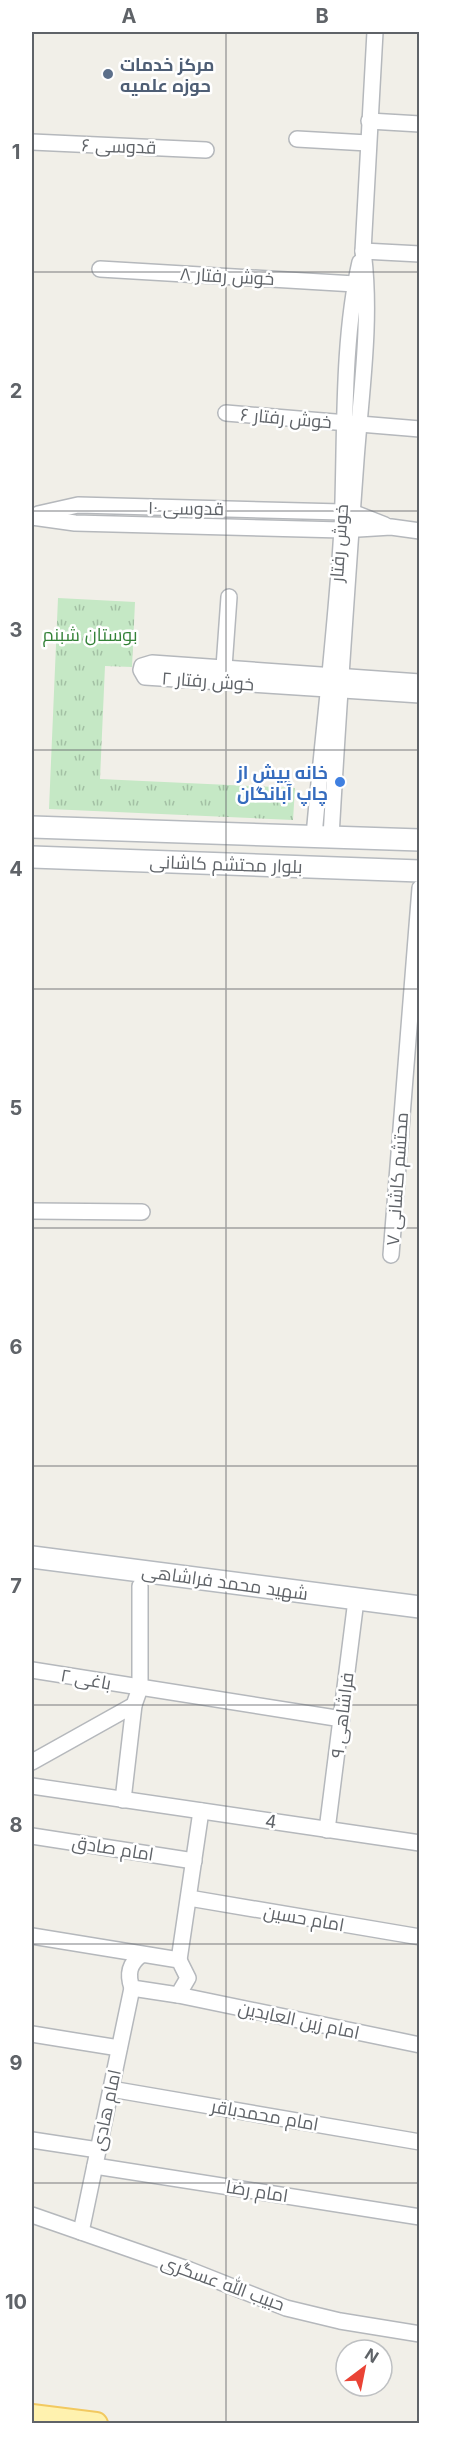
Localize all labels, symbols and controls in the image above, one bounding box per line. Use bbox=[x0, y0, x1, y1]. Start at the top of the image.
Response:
text: A bbox=[122, 4, 137, 28]
text: B bbox=[315, 4, 329, 28]
place label: مرکز خدمات حوزه علمیه bbox=[120, 54, 214, 97]
marker: مرکز خدمات حوزه علمیه bbox=[101, 67, 115, 81]
street label: قدوسی ۶ bbox=[81, 134, 157, 159]
text: 1 bbox=[12, 140, 20, 164]
street label: خوش رفتار ۸ bbox=[179, 263, 275, 290]
text: 2 bbox=[10, 379, 22, 403]
street label: خوش رفتار ۶ bbox=[239, 404, 333, 433]
street label: قدوسی ۱۰ bbox=[148, 497, 224, 520]
street label: خوش رفتار bbox=[326, 503, 353, 584]
text: 3 bbox=[10, 618, 22, 642]
park label: بوستان شبنم bbox=[42, 624, 138, 647]
street label: خوش رفتار ۲ bbox=[161, 667, 255, 696]
place label: خانه پیش از چاپ آبانگان bbox=[236, 762, 328, 806]
marker: خانه پیش از چاپ آبانگان bbox=[333, 775, 347, 789]
street label: بلوار محتشم کاشانی bbox=[149, 851, 303, 879]
text: 4 bbox=[9, 857, 23, 881]
text: 5 bbox=[10, 1096, 22, 1120]
street label: محتشم کاشانی ۷ bbox=[382, 1111, 414, 1247]
text: 6 bbox=[10, 1335, 23, 1359]
street label: شهید محمد فراشاهی bbox=[140, 1560, 309, 1605]
text: 7 bbox=[10, 1574, 22, 1598]
street label: باغی ۲ bbox=[59, 1664, 113, 1695]
street label: فراشاهی ۹ bbox=[326, 1671, 359, 1759]
street label: 4 bbox=[264, 1810, 278, 1832]
text: 8 bbox=[9, 1813, 23, 1837]
street label: امام صادق bbox=[70, 1831, 155, 1867]
street label: امام حسین bbox=[262, 1901, 346, 1937]
street label: امام زین العابدین bbox=[236, 1997, 362, 2045]
text: 9 bbox=[10, 2051, 23, 2075]
street label: امام هادی bbox=[87, 2067, 127, 2153]
street label: امام محمدباقر bbox=[208, 2095, 320, 2137]
street label: امام رضا bbox=[224, 2176, 290, 2208]
street label: حبیب الله عسگری bbox=[158, 2250, 288, 2316]
text: 10 bbox=[5, 2290, 27, 2314]
north arrow bbox=[334, 2338, 394, 2398]
text: N bbox=[361, 2344, 382, 2367]

